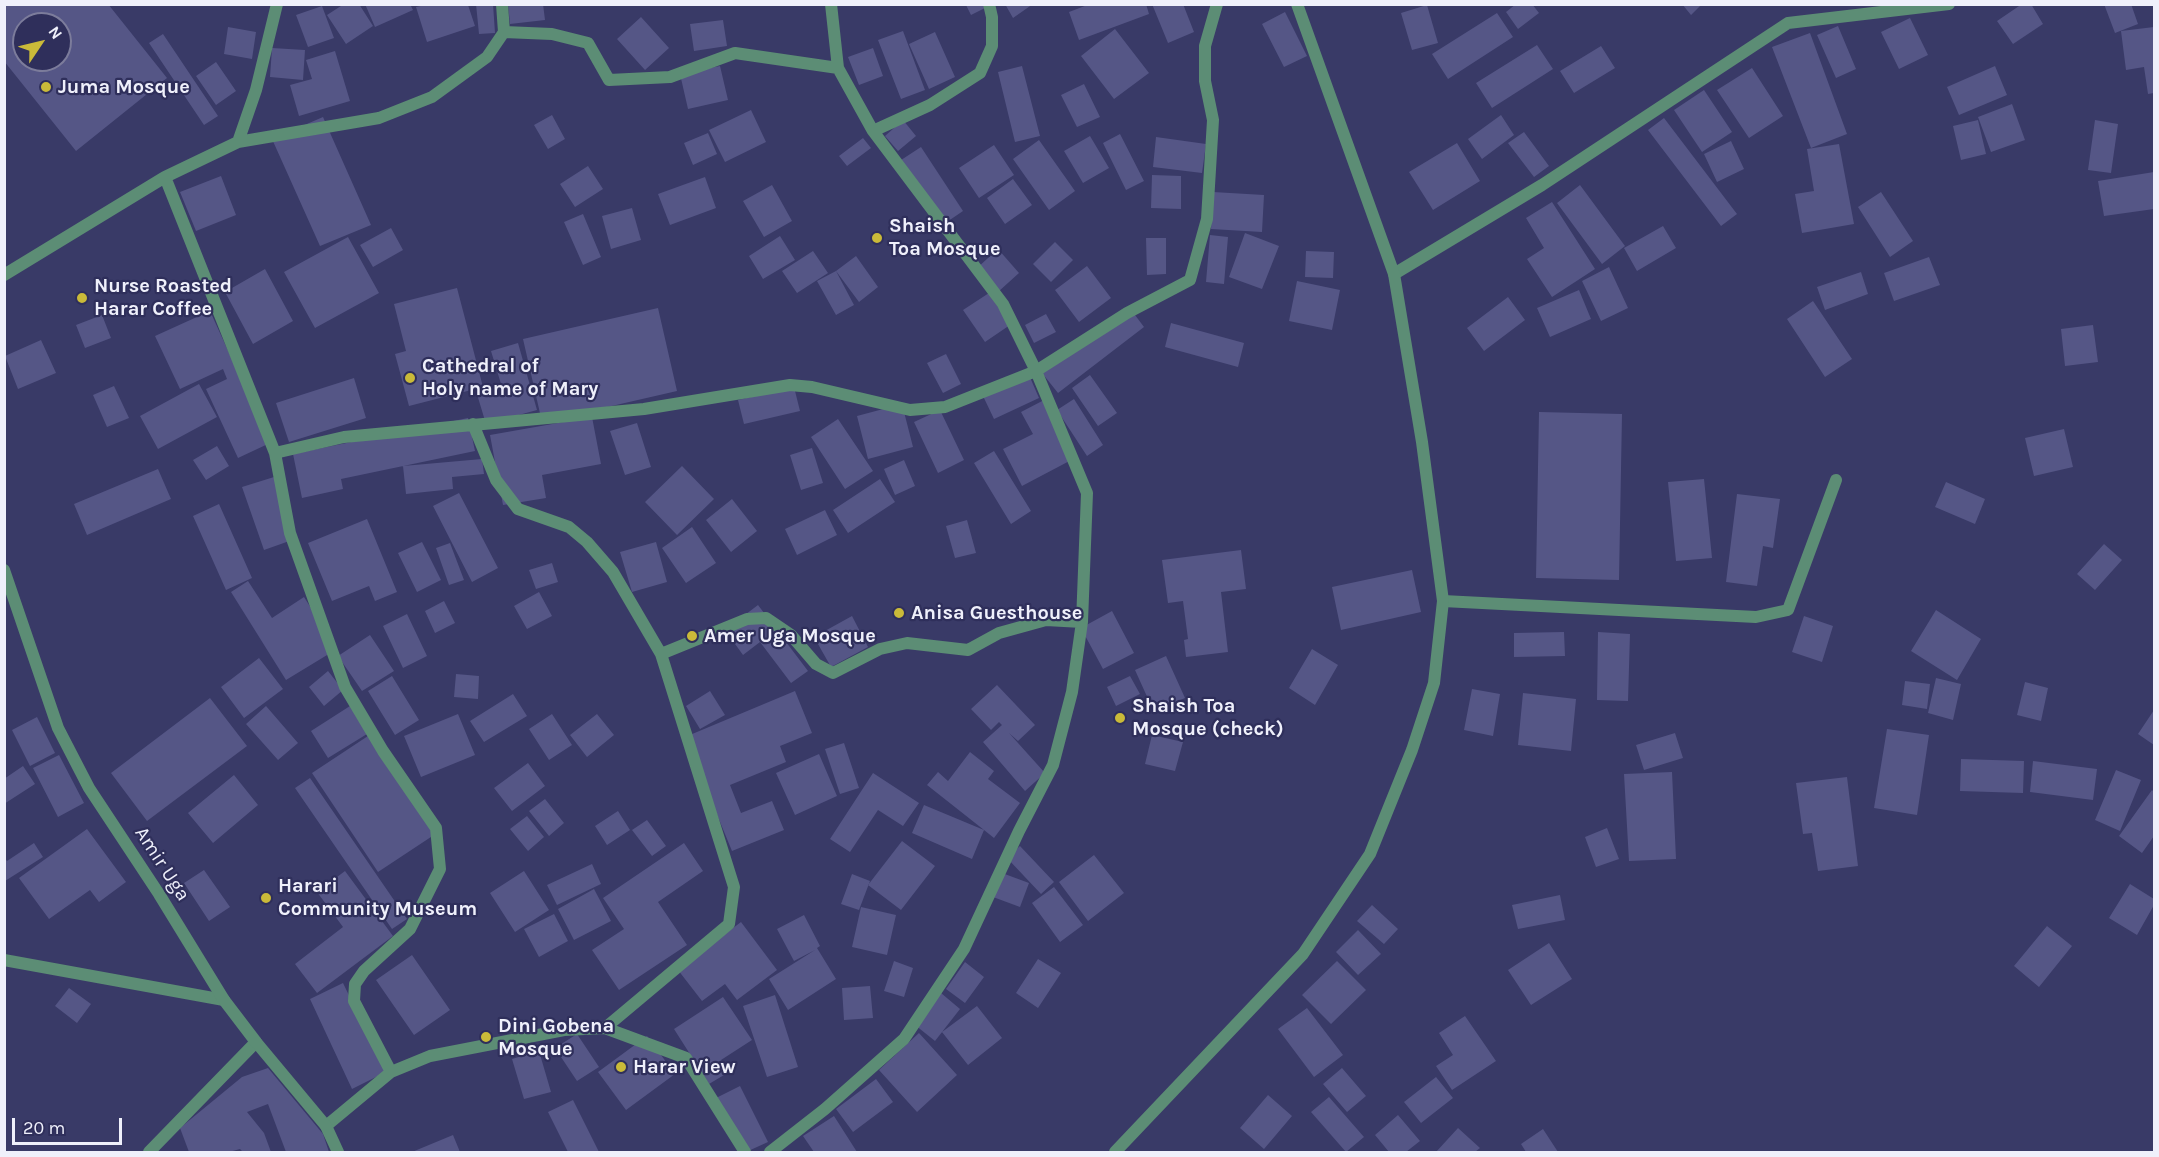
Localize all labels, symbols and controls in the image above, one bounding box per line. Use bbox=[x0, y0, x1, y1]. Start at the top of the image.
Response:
north arrow bbox=[12, 12, 72, 72]
text: N bbox=[44, 22, 67, 43]
place label: Juma Mosque bbox=[58, 75, 190, 99]
marker: Juma Mosque bbox=[39, 80, 53, 94]
place label: Shaish Toa Mosque bbox=[889, 214, 1001, 261]
marker: Shaish Toa Mosque bbox=[870, 231, 884, 245]
place label: Nurse Roasted Harar Coffee bbox=[94, 274, 232, 321]
marker: Nurse Roasted Harar Coffee bbox=[75, 291, 89, 305]
place label: Cathedral of Holy name of Mary bbox=[422, 354, 598, 401]
marker: Cathedral of Holy name of Mary bbox=[403, 371, 417, 385]
place label: Anisa Guesthouse bbox=[911, 601, 1082, 625]
marker: Anisa Guesthouse bbox=[892, 606, 906, 620]
place label: Amer Uga Mosque bbox=[704, 624, 876, 648]
marker: Amer Uga Mosque bbox=[685, 629, 699, 643]
place label: Shaish Toa Mosque (check) bbox=[1132, 694, 1284, 741]
marker: Shaish Toa Mosque (check) bbox=[1113, 711, 1127, 725]
street label: Amir Uga bbox=[129, 822, 195, 906]
place label: Harari Community Museum bbox=[278, 874, 477, 921]
marker: Harari Community Museum bbox=[259, 891, 273, 905]
place label: Dini Gobena Mosque bbox=[498, 1014, 614, 1061]
marker: Dini Gobena Mosque bbox=[479, 1030, 493, 1044]
place label: Harar View bbox=[633, 1055, 736, 1079]
marker: Harar View bbox=[614, 1060, 628, 1074]
scale bar bbox=[15, 1106, 124, 1144]
text: 20 m bbox=[23, 1117, 65, 1139]

